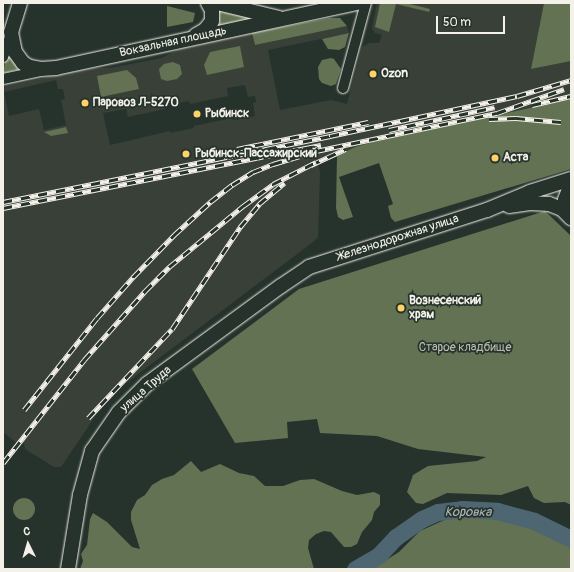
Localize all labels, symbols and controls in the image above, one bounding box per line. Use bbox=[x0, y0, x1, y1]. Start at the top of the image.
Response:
scale bar bbox=[438, 8, 507, 34]
text: 50 m bbox=[443, 15, 471, 30]
street label: Вокзальная площадь bbox=[118, 24, 228, 60]
place label: Ozon bbox=[381, 67, 408, 81]
marker: Ozon bbox=[368, 69, 378, 79]
place label: Паровоз Л-5270 bbox=[93, 96, 179, 110]
marker: Паровоз Л-5270 bbox=[80, 98, 90, 108]
place label: Рыбинск bbox=[205, 107, 249, 121]
marker: Рыбинск bbox=[192, 109, 202, 119]
place label: Рыбинск-Пассажирский bbox=[195, 147, 317, 161]
marker: Рыбинск-Пассажирский bbox=[180, 148, 192, 160]
place label: Аста bbox=[503, 151, 528, 165]
marker: Аста bbox=[490, 153, 500, 163]
street label: Железнодорожная улица bbox=[336, 212, 460, 264]
place label: Вознесенский храм bbox=[409, 294, 481, 322]
marker: Вознесенский храм bbox=[396, 303, 406, 313]
park label: Старое кладбище bbox=[419, 341, 511, 355]
street label: улица Труда bbox=[118, 363, 174, 415]
water label: Коровка bbox=[445, 504, 491, 520]
north arrow bbox=[8, 524, 48, 564]
text: С bbox=[23, 525, 31, 538]

